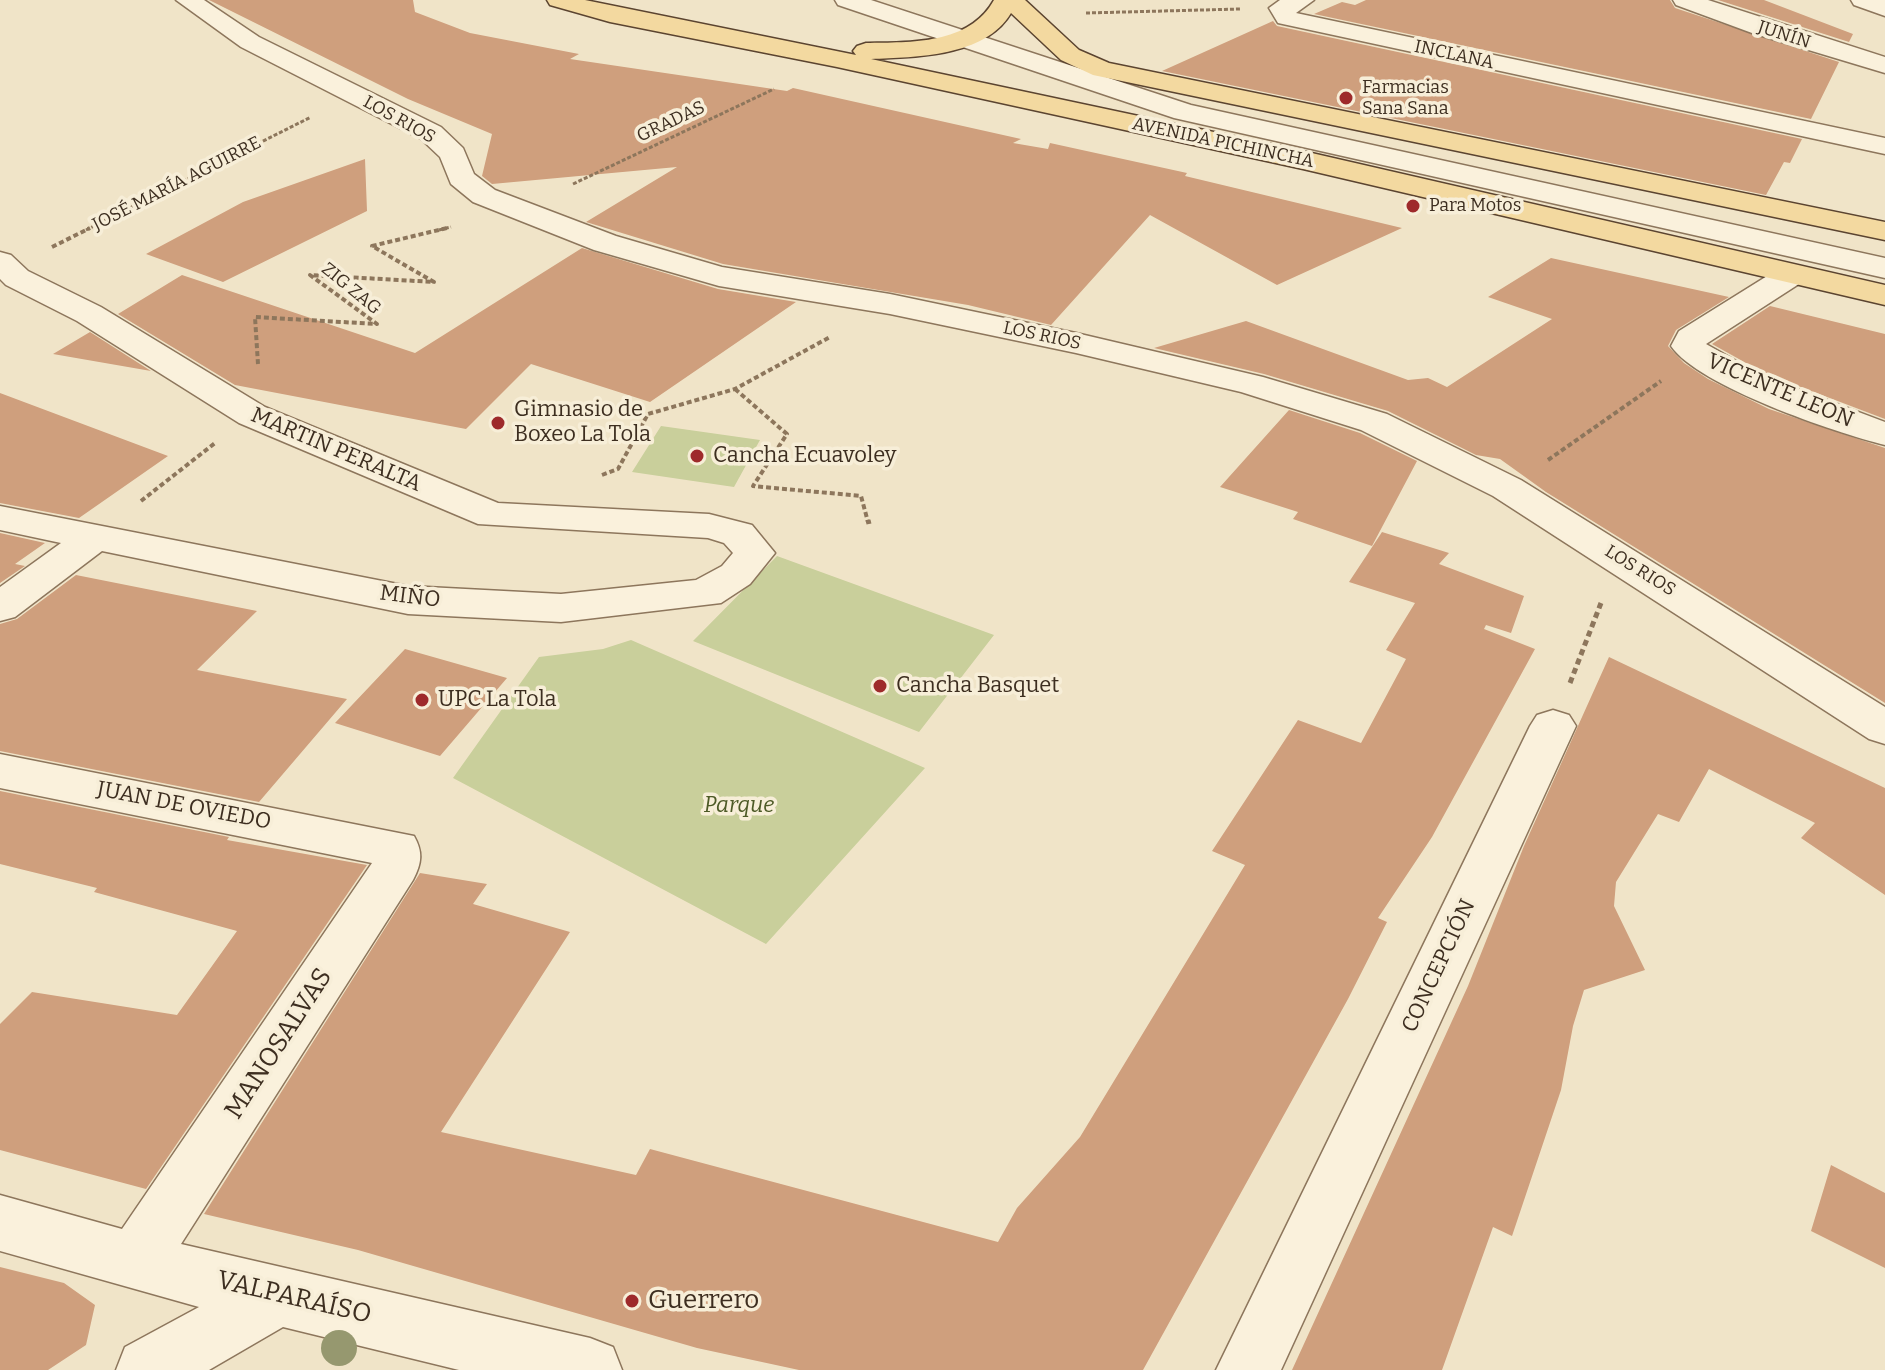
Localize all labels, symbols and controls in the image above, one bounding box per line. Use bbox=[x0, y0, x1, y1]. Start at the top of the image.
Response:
street label: JUNÍN bbox=[1755, 16, 1813, 54]
street label: INCLANA bbox=[1412, 36, 1496, 74]
place label: Farmacias Sana Sana bbox=[1362, 77, 1449, 120]
marker: Farmacias Sana Sana bbox=[1337, 89, 1355, 107]
street label: LOS RIOS bbox=[359, 91, 439, 149]
street label: GRADAS bbox=[634, 97, 708, 147]
street label: AVENIDA PICHINCHA bbox=[1130, 113, 1316, 173]
street label: JOSÉ MARÍA AGUIRRE bbox=[89, 132, 265, 236]
place label: Para Motos bbox=[1429, 195, 1521, 217]
marker: Para Motos bbox=[1404, 197, 1422, 215]
street label: ZIG ZAG bbox=[317, 258, 385, 320]
street label: LOS RIOS bbox=[1001, 317, 1083, 355]
street label: VICENTE LEON bbox=[1703, 348, 1857, 434]
place label: Gimnasio de Boxeo La Tola bbox=[514, 397, 651, 448]
street label: MARTIN PERALTA bbox=[247, 402, 425, 498]
marker: Gimnasio de Boxeo La Tola bbox=[489, 414, 507, 432]
place label: Cancha Ecuavoley bbox=[713, 443, 896, 469]
marker: Cancha Ecuavoley bbox=[688, 447, 706, 465]
street label: LOS RIOS bbox=[1601, 541, 1679, 601]
street label: MIÑO bbox=[378, 580, 442, 614]
place label: Cancha Basquet bbox=[896, 673, 1059, 699]
marker: Cancha Basquet bbox=[871, 677, 889, 695]
place label: UPC La Tola bbox=[438, 687, 557, 713]
marker: UPC La Tola bbox=[413, 691, 431, 709]
street label: JUAN DE OVIEDO bbox=[95, 776, 273, 836]
park label: Parque bbox=[704, 793, 774, 819]
street label: CONCEPCIÓN bbox=[1397, 895, 1481, 1037]
street label: MANOSALVAS bbox=[219, 963, 339, 1125]
street label: VALPARAÍSO bbox=[214, 1265, 374, 1331]
place label: Guerrero bbox=[648, 1285, 759, 1317]
marker: Guerrero bbox=[623, 1292, 641, 1310]

